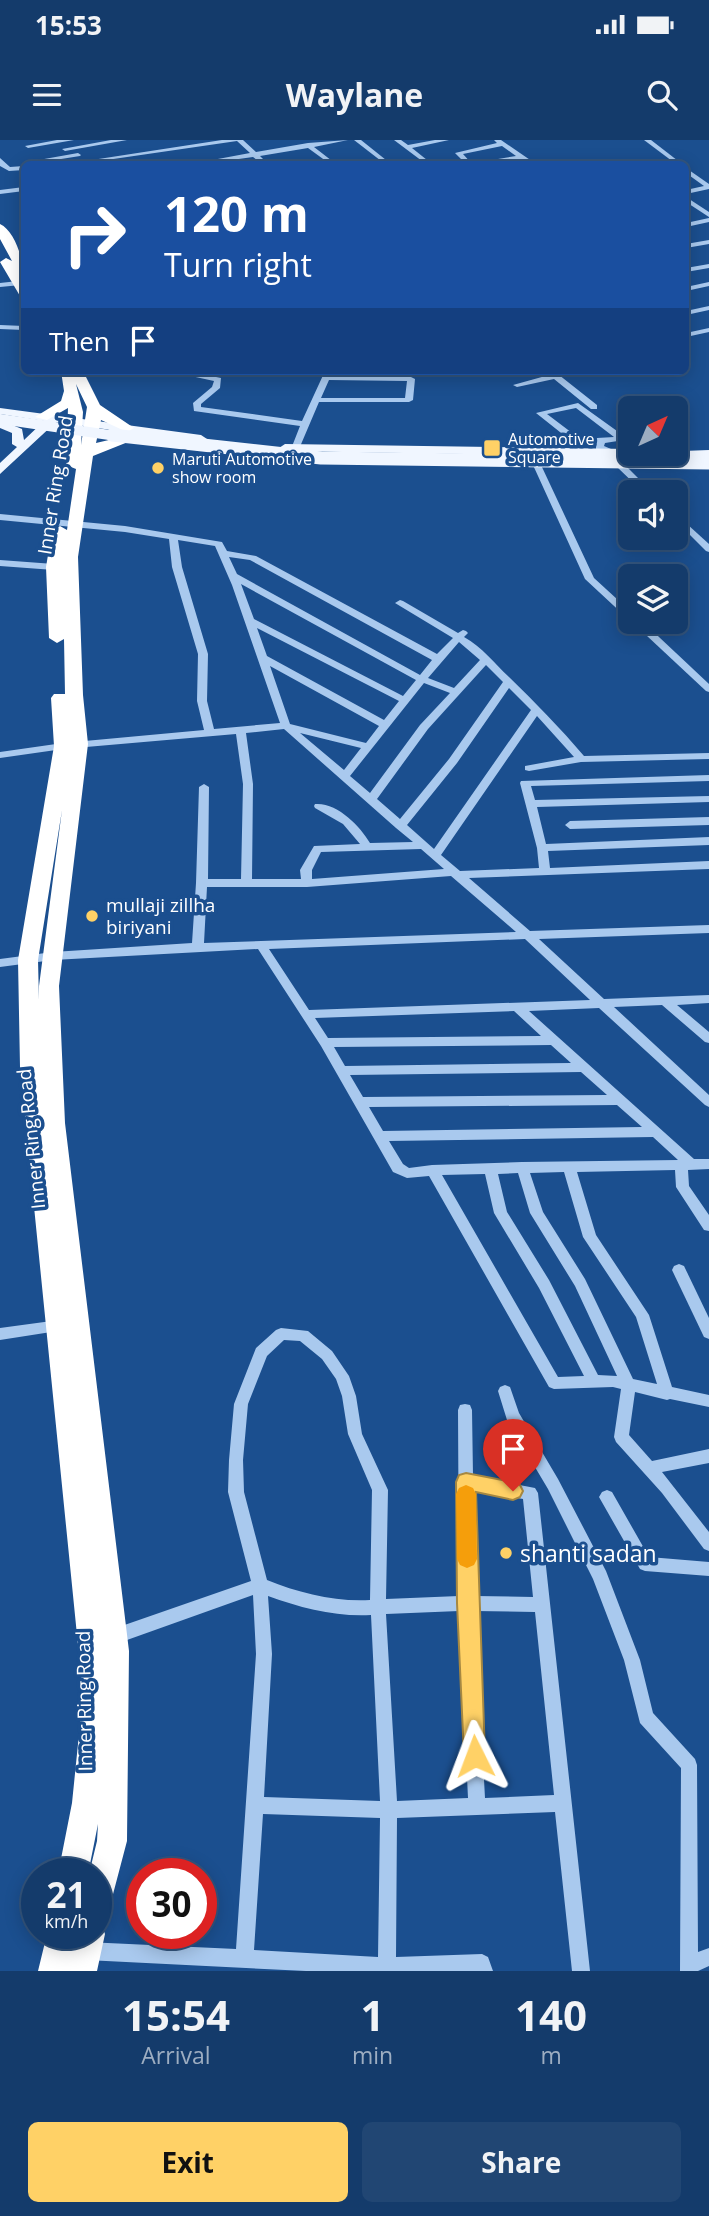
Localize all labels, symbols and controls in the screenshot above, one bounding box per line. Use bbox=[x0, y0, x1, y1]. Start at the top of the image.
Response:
text: 15:53 bbox=[35, 7, 102, 43]
text: Waylane bbox=[286, 73, 423, 116]
icon: menu bbox=[28, 76, 66, 114]
icon: search bbox=[643, 76, 681, 114]
text: 120 m bbox=[164, 180, 309, 246]
icon: right bbox=[49, 189, 140, 280]
text: Turn right bbox=[164, 243, 312, 286]
icon: arrive bbox=[124, 322, 162, 360]
text: Then bbox=[49, 323, 110, 359]
north arrow bbox=[618, 396, 688, 466]
map controls bbox=[618, 396, 688, 634]
street label: Inner Ring Road bbox=[31, 413, 79, 557]
place label: Automotive Square bbox=[508, 428, 594, 468]
marker: Automotive Square bbox=[482, 438, 502, 458]
place label: Maruti Automotive show room bbox=[172, 448, 312, 488]
marker: Maruti Automotive show room bbox=[150, 460, 166, 476]
button: sound bbox=[618, 480, 688, 550]
button: layers bbox=[618, 564, 688, 634]
place label: mullaji zillha biriyani bbox=[106, 892, 215, 940]
marker: mullaji zillha biriyani bbox=[84, 908, 100, 924]
street label: Inner Ring Road bbox=[11, 1068, 51, 1210]
pin bbox=[483, 1419, 543, 1491]
icon: arrive bbox=[494, 1430, 532, 1468]
place label: shanti sadan bbox=[520, 1537, 657, 1569]
marker: shanti sadan bbox=[498, 1545, 514, 1561]
street label: Inner Ring Road bbox=[70, 1630, 98, 1772]
position arrow bbox=[438, 1719, 512, 1793]
speed limit sign: 30 bbox=[126, 1858, 217, 1949]
text: 21 bbox=[46, 1871, 87, 1918]
text: km/h bbox=[45, 1909, 88, 1933]
text: 15:54 bbox=[122, 1986, 230, 2043]
text: 1 bbox=[360, 1986, 385, 2043]
text: 140 bbox=[515, 1986, 587, 2043]
text: Arrival bbox=[141, 2039, 211, 2071]
text: min bbox=[352, 2039, 393, 2071]
text: m bbox=[540, 2039, 562, 2071]
button: Exit bbox=[28, 2122, 348, 2202]
button: Share bbox=[362, 2122, 681, 2202]

